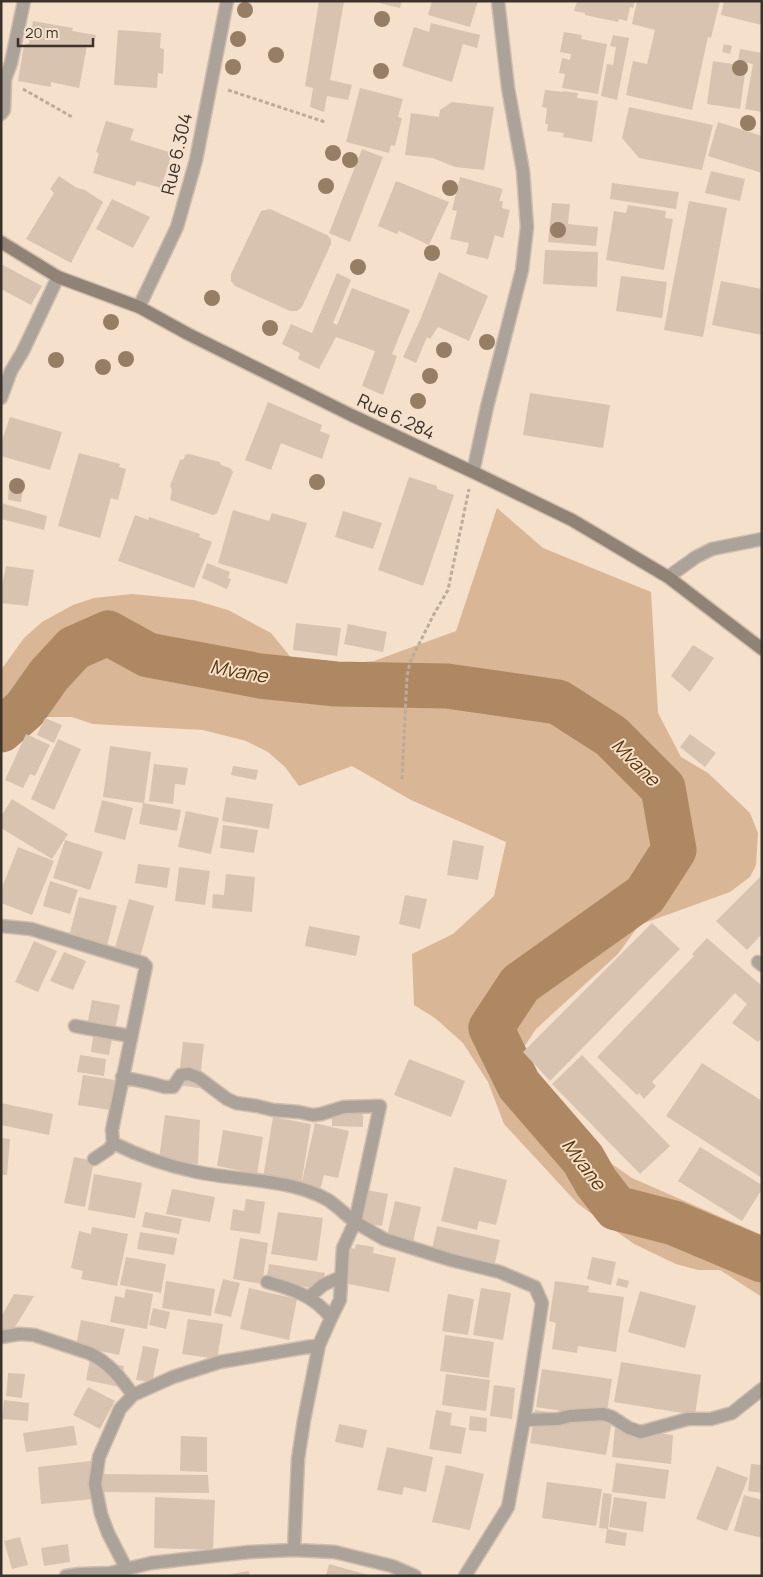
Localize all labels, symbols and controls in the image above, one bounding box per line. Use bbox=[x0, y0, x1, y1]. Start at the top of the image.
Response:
scale bar bbox=[18, 15, 92, 47]
text: 20 m bbox=[25, 22, 58, 43]
street label: Rue 6.304 bbox=[155, 110, 197, 197]
street label: Rue 6.284 bbox=[354, 388, 439, 445]
water label: Mvane bbox=[208, 653, 272, 689]
water label: Mvane bbox=[606, 732, 667, 793]
water label: Mvane bbox=[556, 1133, 613, 1196]

